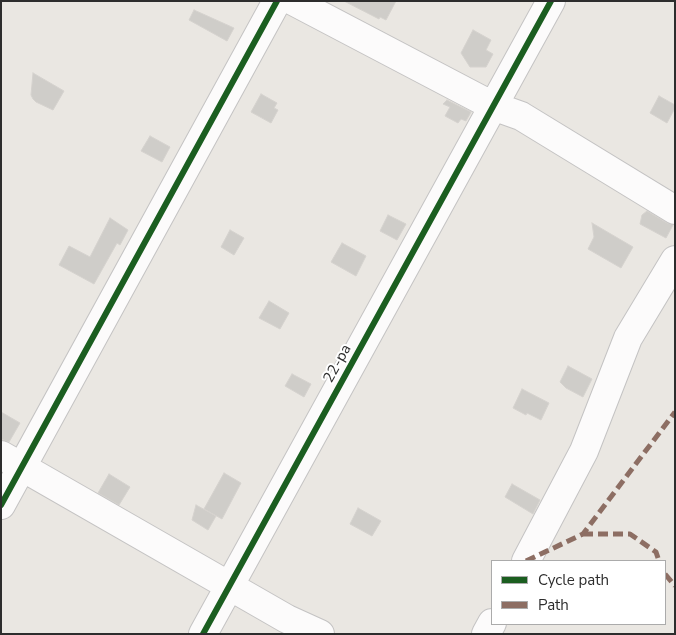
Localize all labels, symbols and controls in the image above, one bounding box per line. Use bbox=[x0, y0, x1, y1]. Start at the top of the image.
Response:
street label: 22-ра bbox=[320, 342, 356, 386]
legend bbox=[491, 560, 666, 625]
text: Cycle path bbox=[538, 570, 609, 590]
text: Path bbox=[538, 595, 569, 615]

